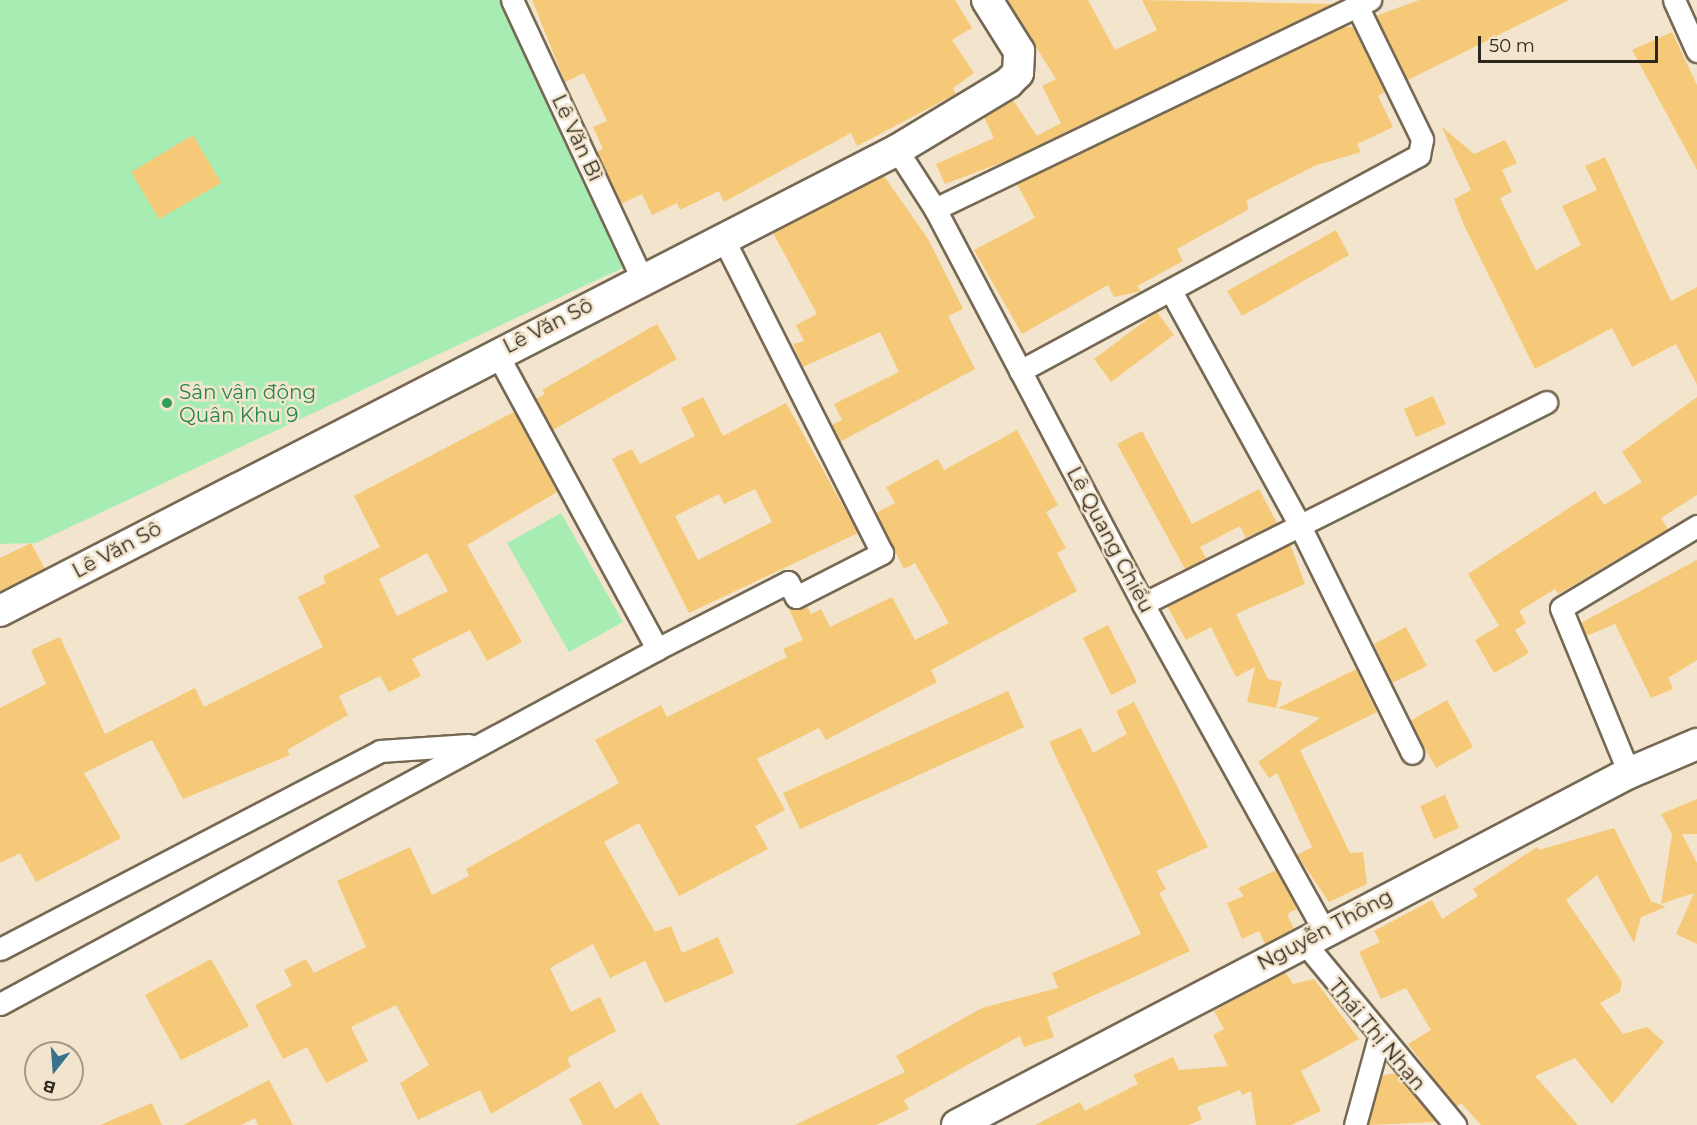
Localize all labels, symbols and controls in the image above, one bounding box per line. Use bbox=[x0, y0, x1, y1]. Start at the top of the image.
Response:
scale bar bbox=[1481, 24, 1661, 62]
text: 50 m bbox=[1489, 35, 1535, 57]
street label: Lê Văn Bì bbox=[547, 91, 607, 185]
street label: Lê Văn Sô bbox=[499, 293, 597, 359]
place label: Sân vận động Quân Khu 9 bbox=[179, 380, 316, 427]
marker: Sân vận động Quân Khu 9 bbox=[160, 396, 174, 410]
street label: Lê Quang Chiểu bbox=[1061, 463, 1159, 617]
street label: Lê Văn Sô bbox=[68, 517, 166, 583]
street label: Nguyễn Thông bbox=[1253, 884, 1397, 976]
street label: Thái Thị Nhạn bbox=[1323, 974, 1431, 1096]
north arrow bbox=[24, 1041, 84, 1101]
text: B bbox=[41, 1076, 58, 1098]

